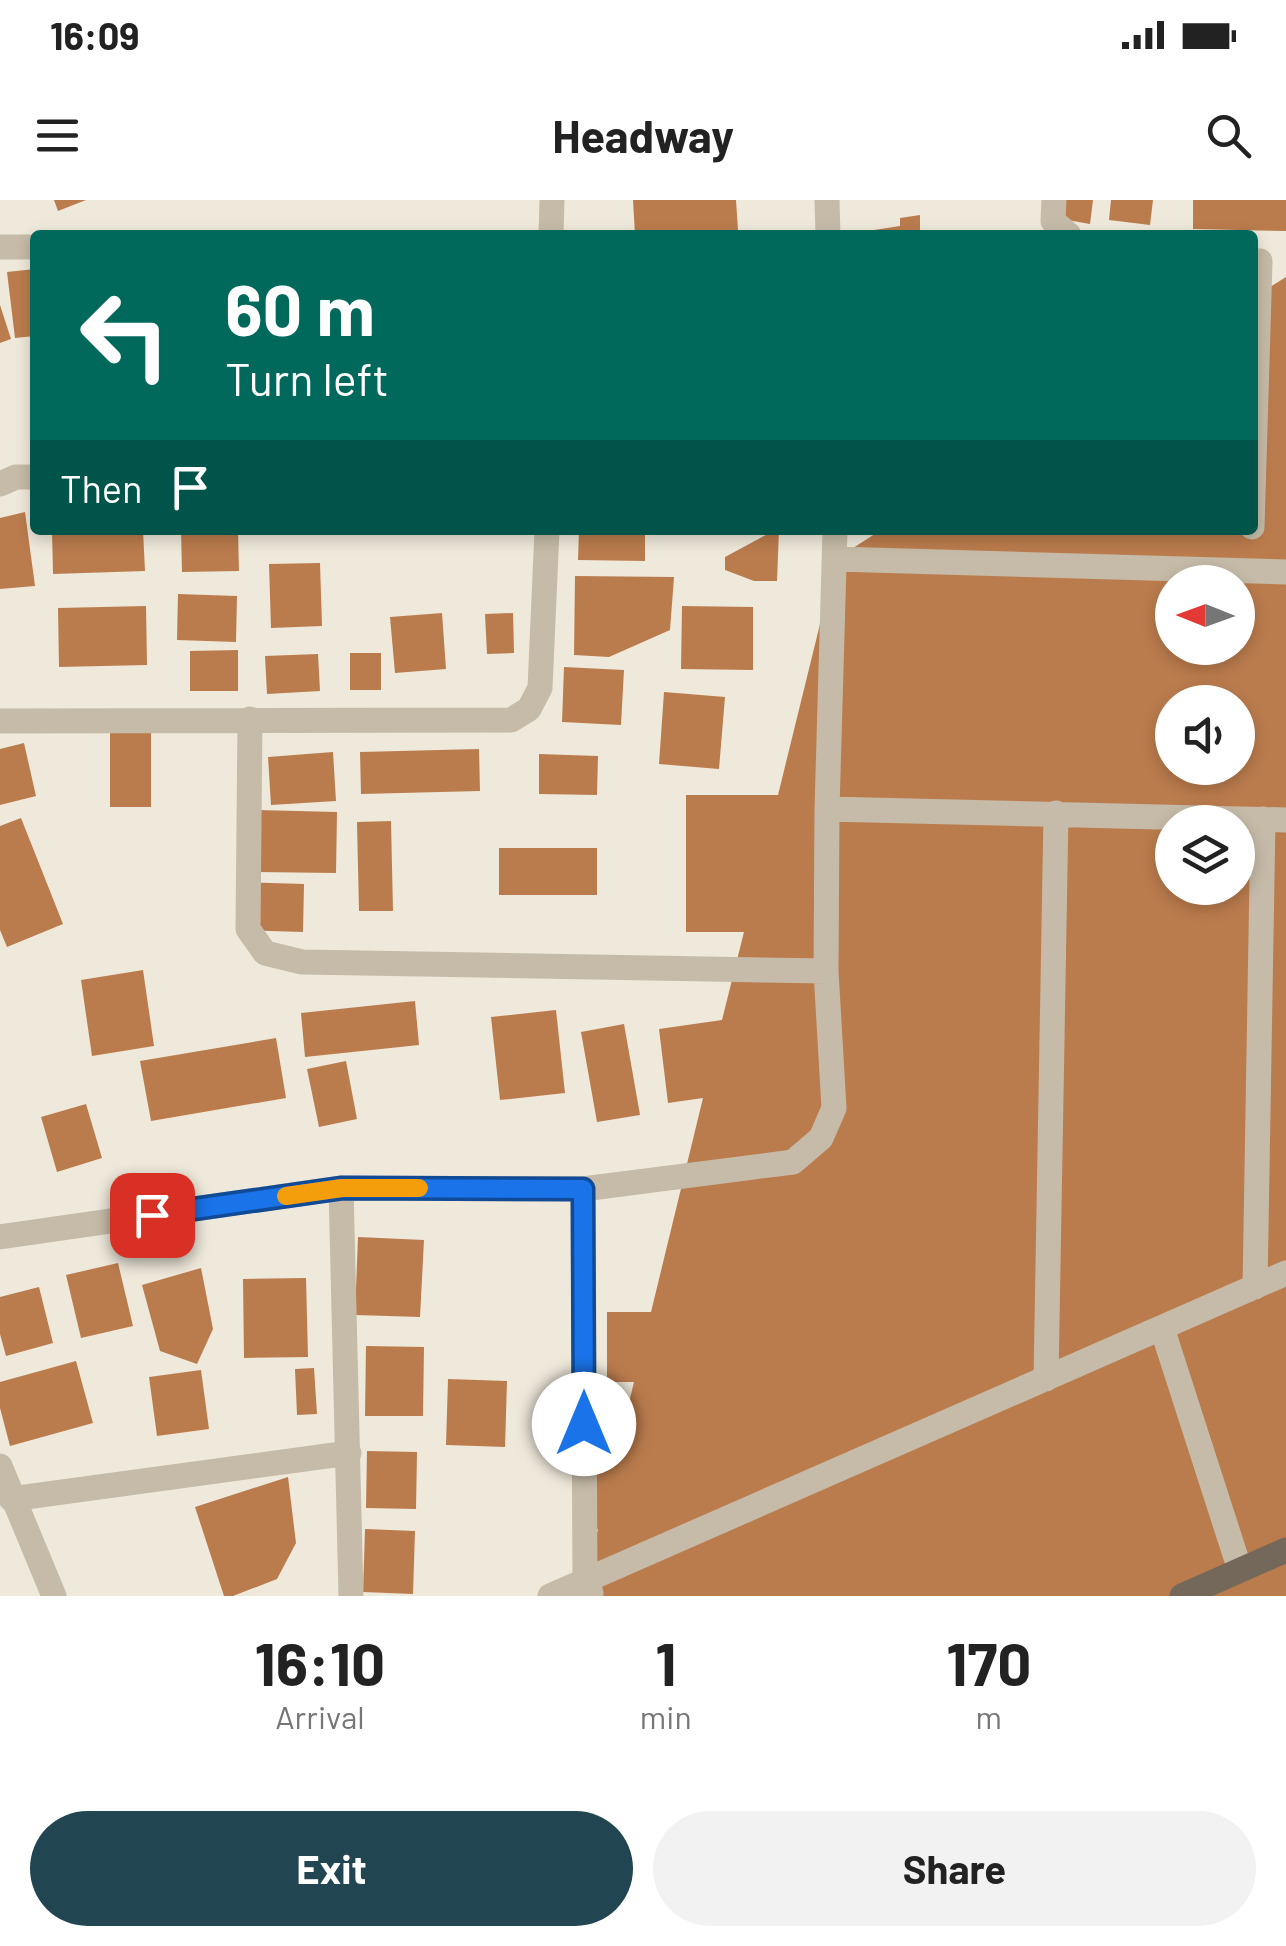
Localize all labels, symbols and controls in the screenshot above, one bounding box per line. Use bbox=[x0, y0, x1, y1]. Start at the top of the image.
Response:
text: 16:09 bbox=[50, 12, 140, 58]
icon: menu bbox=[30, 108, 85, 163]
text: Headway bbox=[552, 108, 734, 162]
icon: search bbox=[1201, 108, 1256, 163]
text: 60 m bbox=[225, 266, 375, 350]
icon: left bbox=[60, 270, 190, 400]
text: Turn left bbox=[225, 351, 389, 405]
icon: arrive bbox=[163, 460, 218, 515]
text: Then bbox=[60, 465, 143, 511]
north arrow bbox=[1155, 565, 1255, 665]
map controls bbox=[1155, 565, 1255, 905]
button: sound bbox=[1155, 685, 1255, 785]
button: layers bbox=[1155, 805, 1255, 905]
pin bbox=[110, 1173, 195, 1258]
icon: arrive bbox=[125, 1188, 180, 1243]
position arrow bbox=[532, 1372, 636, 1476]
text: 16:10 bbox=[255, 1626, 385, 1698]
text: 1 bbox=[655, 1626, 676, 1698]
text: 170 bbox=[946, 1626, 1031, 1698]
text: Arrival bbox=[275, 1697, 365, 1735]
text: min bbox=[640, 1697, 692, 1735]
text: m bbox=[976, 1697, 1002, 1735]
button: Exit bbox=[30, 1811, 633, 1926]
button: Share bbox=[653, 1811, 1256, 1926]

